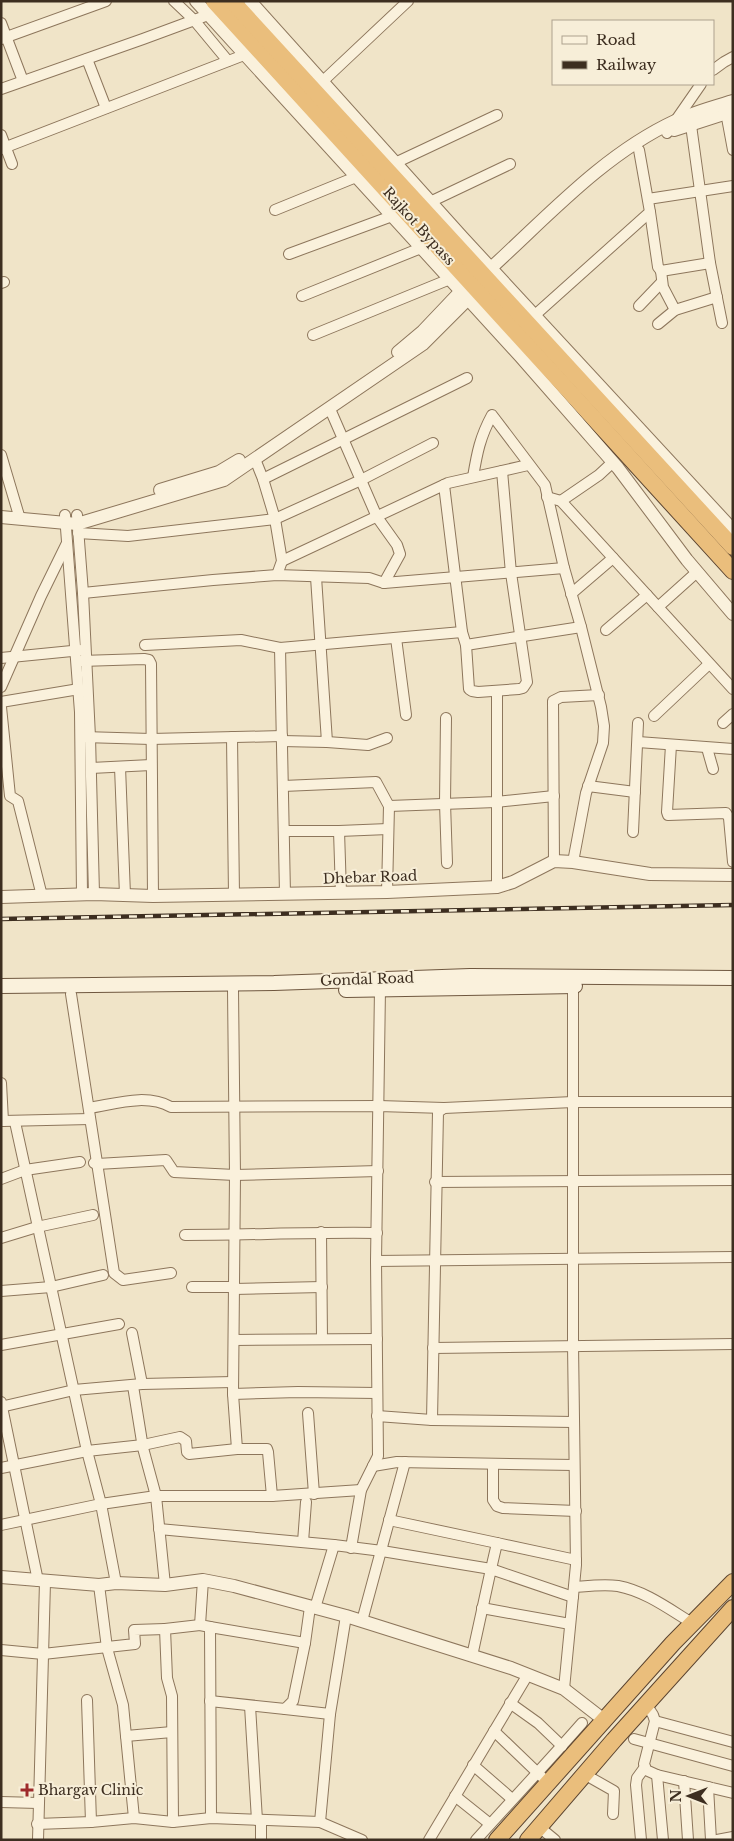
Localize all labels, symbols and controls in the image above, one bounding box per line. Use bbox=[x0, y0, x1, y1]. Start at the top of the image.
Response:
legend bbox=[552, 20, 714, 85]
text: Road bbox=[596, 30, 636, 49]
text: Railway bbox=[596, 55, 657, 74]
street label: Rajkot Bypass bbox=[379, 183, 459, 269]
street label: Dhebar Road bbox=[323, 866, 418, 888]
street label: Gondal Road bbox=[320, 968, 415, 990]
north arrow bbox=[664, 1771, 714, 1821]
place label: Bhargav Clinic bbox=[38, 1781, 144, 1799]
marker: Bhargav Clinic bbox=[20, 1783, 34, 1797]
text: N bbox=[667, 1789, 685, 1803]

